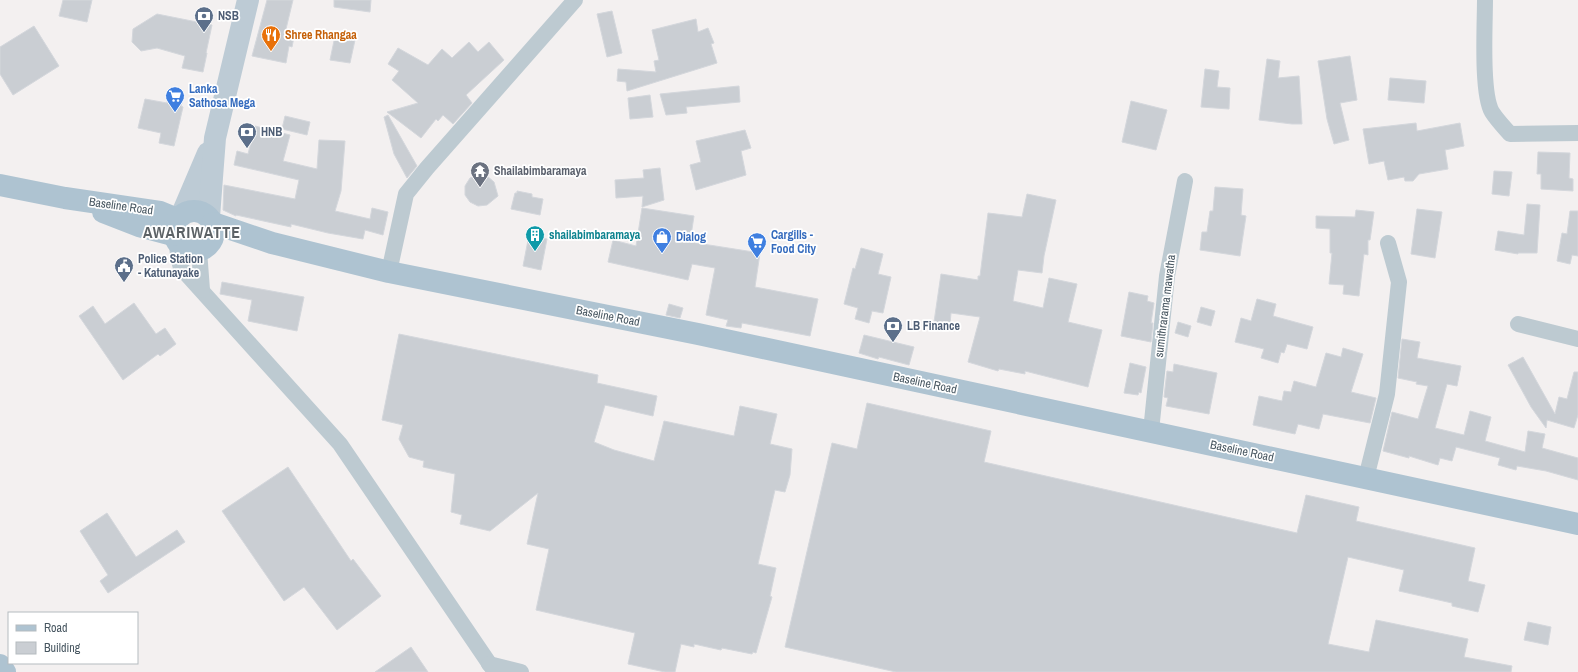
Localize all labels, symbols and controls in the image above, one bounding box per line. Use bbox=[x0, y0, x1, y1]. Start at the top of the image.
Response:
bank icon: NSB bbox=[193, 5, 215, 33]
place label: NSB bbox=[218, 8, 239, 24]
restaurant icon: Shree Rhangaa bbox=[260, 24, 282, 52]
place label: Shree Rhangaa bbox=[285, 27, 357, 43]
place label: Lanka Sathosa Mega bbox=[189, 81, 256, 111]
supermarket icon: Lanka Sathosa Mega bbox=[164, 85, 186, 113]
bank icon: HNB bbox=[236, 121, 258, 149]
place label: HNB bbox=[261, 124, 282, 140]
temple icon: Shailabimbaramaya bbox=[469, 160, 491, 188]
place label: Shailabimbaramaya bbox=[494, 163, 587, 179]
street label: Baseline Road bbox=[88, 194, 154, 218]
district label: AWARIWATTE bbox=[143, 221, 241, 243]
building icon: shailabimbaramaya bbox=[524, 224, 546, 252]
shop icon: Dialog bbox=[651, 226, 673, 254]
place label: shailabimbaramaya bbox=[549, 227, 641, 243]
place label: Cargills - Food City bbox=[771, 227, 816, 257]
place label: Dialog bbox=[676, 229, 706, 245]
supermarket icon: Cargills - Food City bbox=[746, 231, 768, 259]
place label: Police Station - Katunayake bbox=[138, 251, 203, 281]
street label: sumithrarama mawatha bbox=[1151, 253, 1179, 358]
public building icon: Police Station - Katunayake bbox=[113, 255, 135, 283]
street label: Baseline Road bbox=[575, 302, 641, 330]
bank icon: LB Finance bbox=[882, 315, 904, 343]
place label: LB Finance bbox=[907, 318, 961, 334]
street label: Baseline Road bbox=[892, 368, 958, 398]
street label: Baseline Road bbox=[1209, 436, 1275, 466]
legend bbox=[8, 612, 138, 664]
text: Road bbox=[44, 620, 68, 636]
text: Building bbox=[44, 640, 81, 656]

